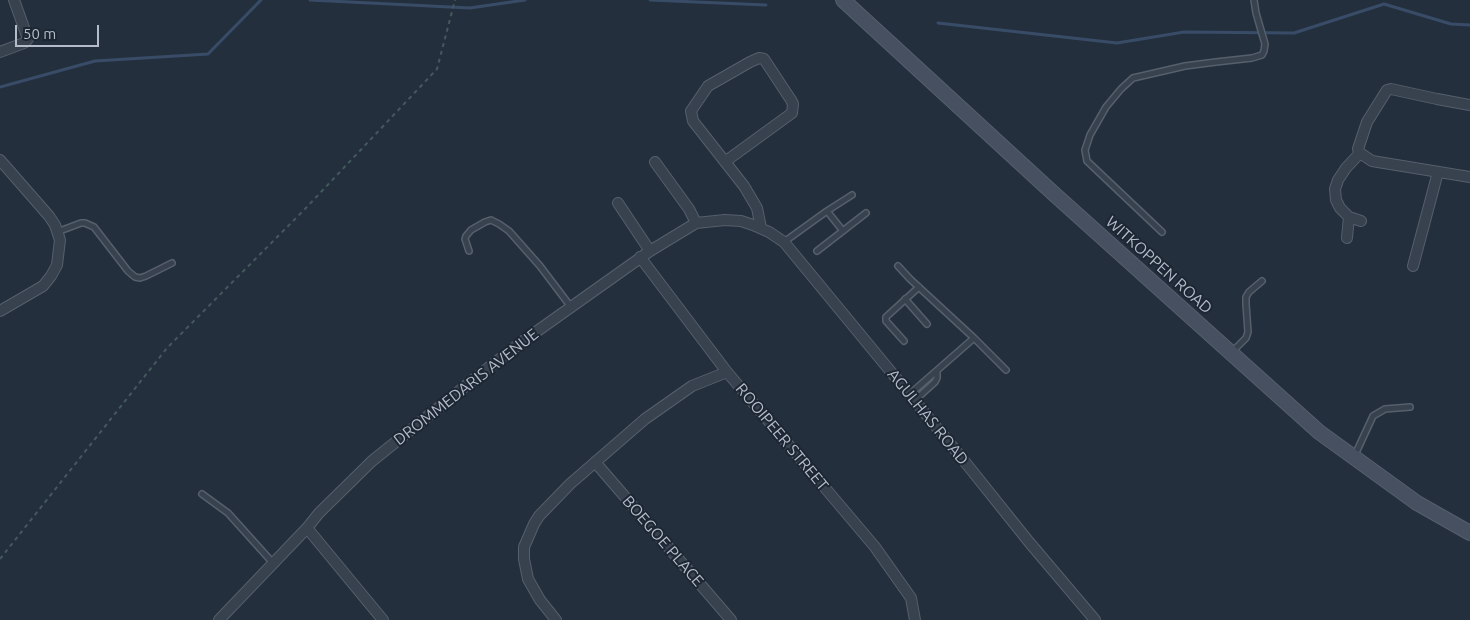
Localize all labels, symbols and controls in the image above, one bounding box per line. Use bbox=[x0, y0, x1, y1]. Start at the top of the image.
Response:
scale bar bbox=[18, 15, 101, 47]
text: 50 m bbox=[23, 25, 56, 42]
street label: WITKOPPEN ROAD bbox=[1102, 212, 1216, 318]
street label: DROMMEDARIS AVENUE bbox=[390, 325, 542, 449]
street label: AGULHAS ROAD bbox=[884, 365, 972, 469]
street label: ROOIPEER STREET bbox=[732, 379, 832, 495]
street label: BOEGOE PLACE bbox=[618, 492, 708, 590]

